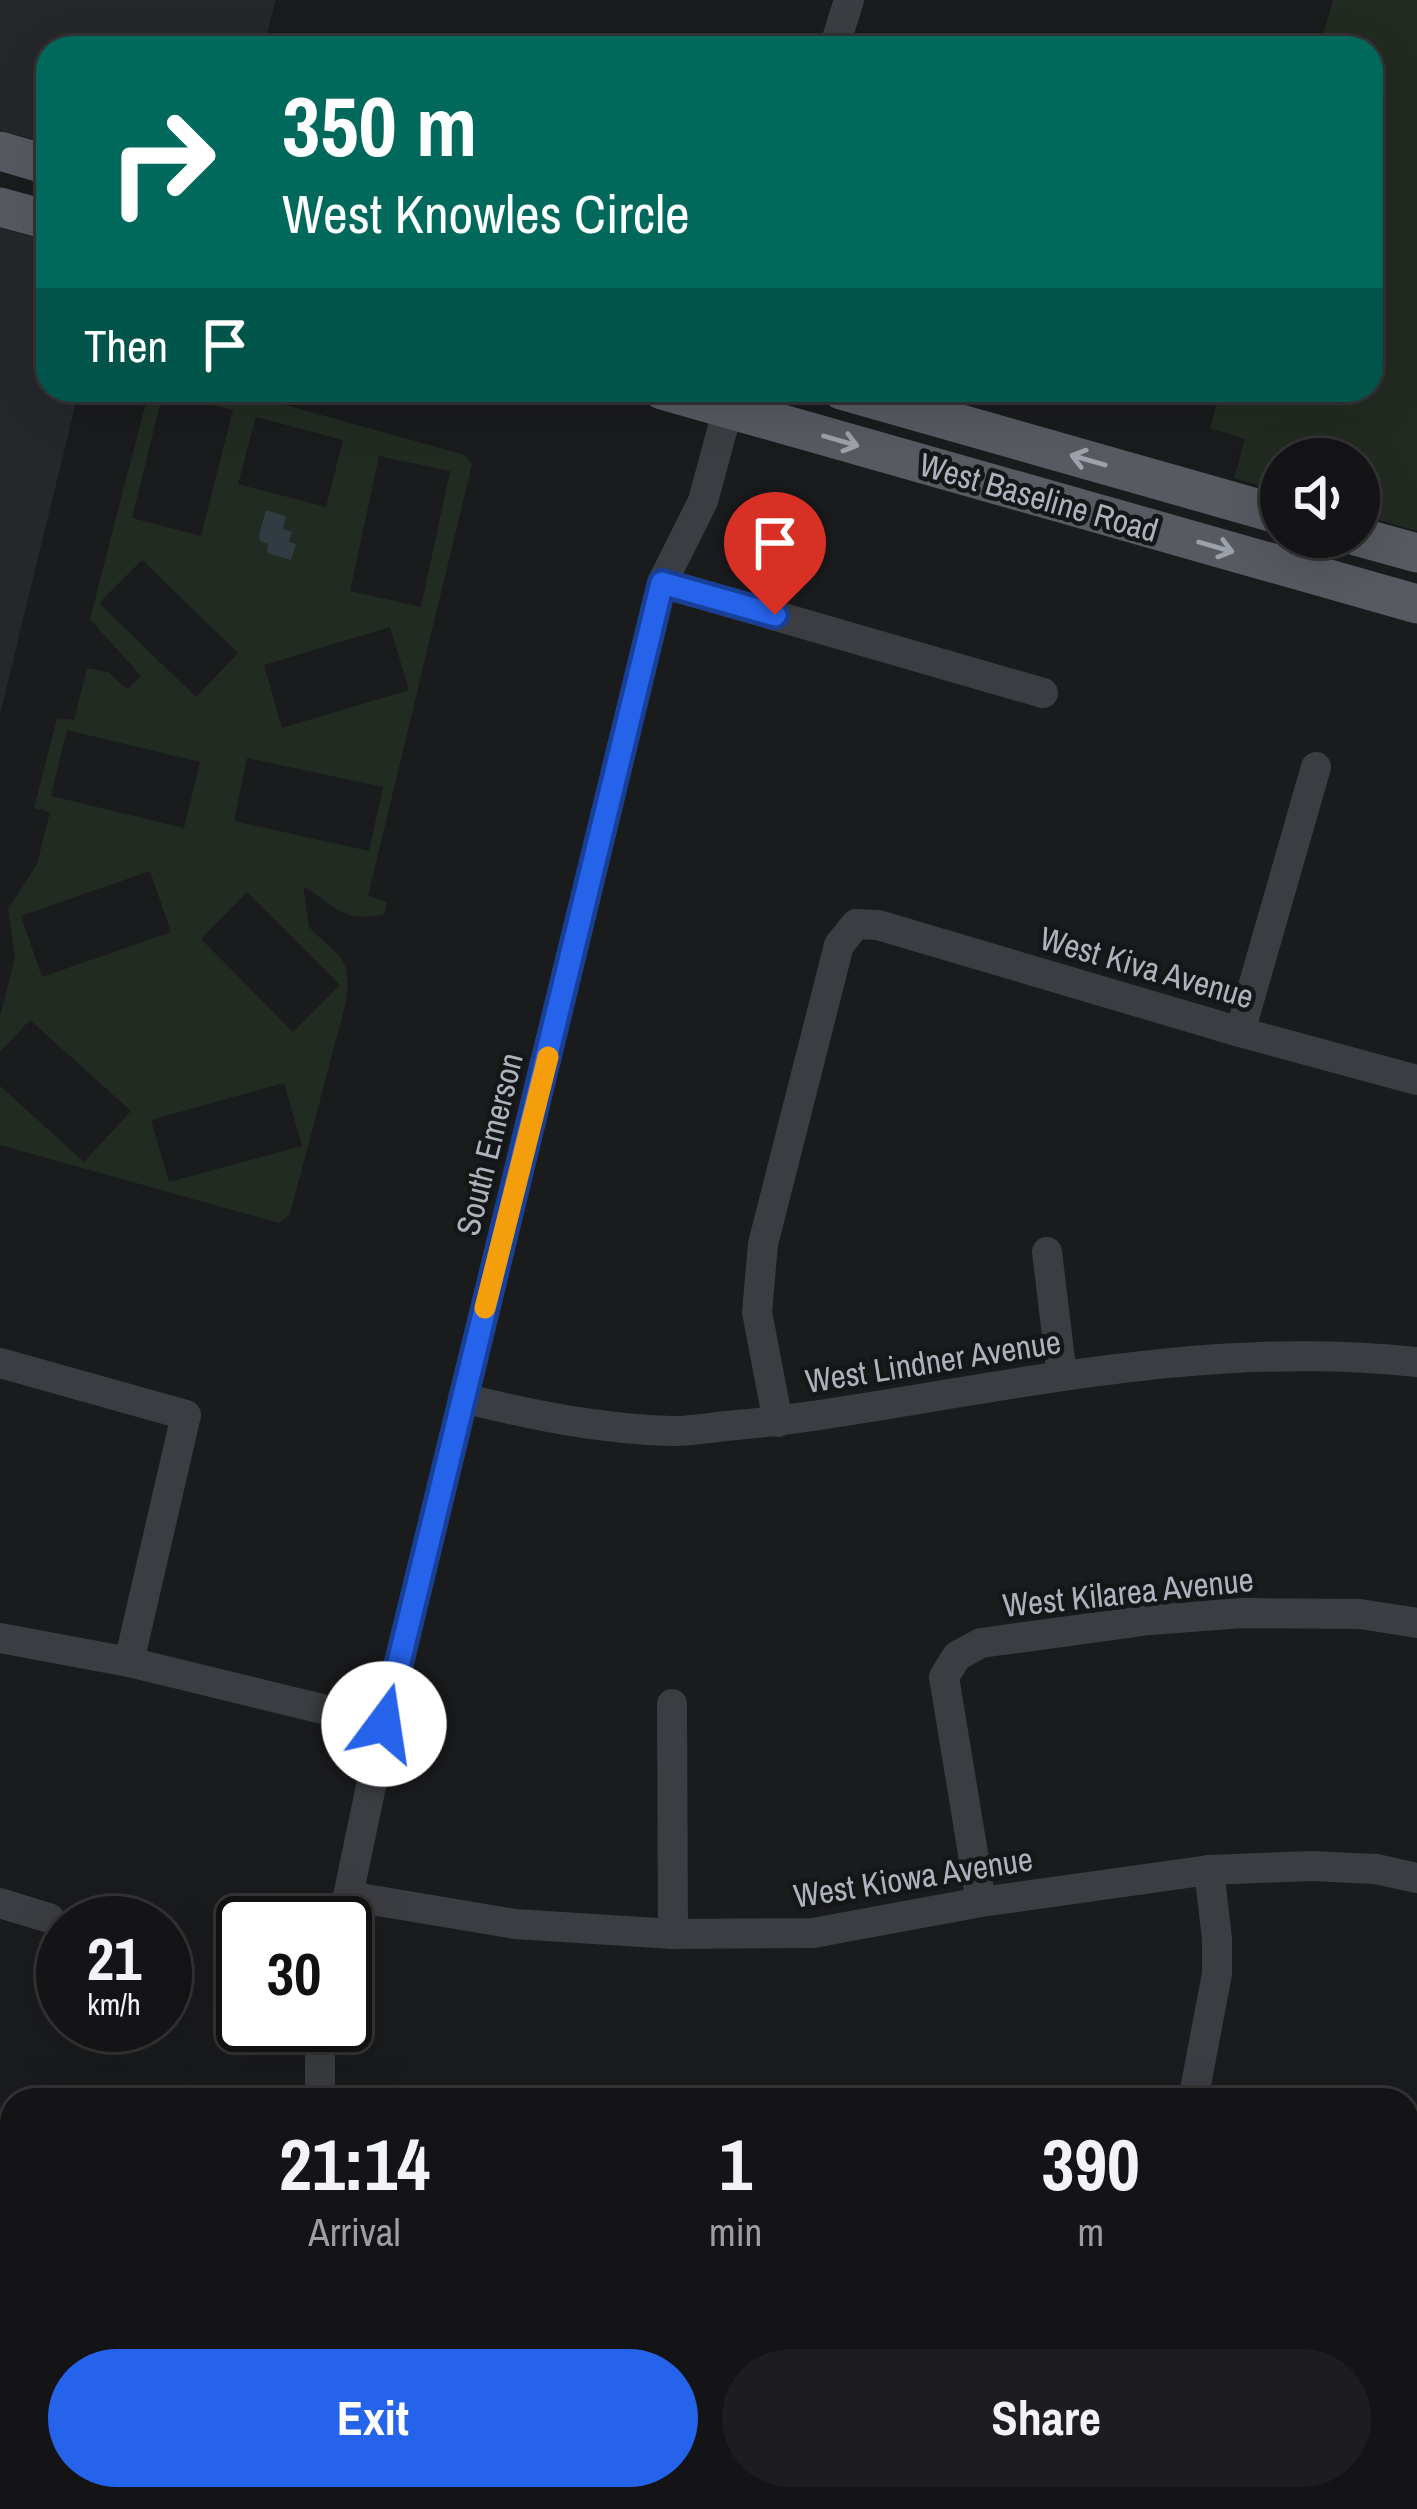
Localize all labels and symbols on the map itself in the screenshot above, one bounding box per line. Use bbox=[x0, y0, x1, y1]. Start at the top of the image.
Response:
one-way arrow bbox=[821, 432, 859, 454]
street label: West Baseline Road bbox=[915, 442, 1163, 552]
one-way arrow bbox=[1069, 448, 1107, 470]
pin bbox=[724, 492, 826, 615]
one-way arrow bbox=[1196, 538, 1234, 560]
street label: West Kiva Avenue bbox=[1035, 916, 1259, 1018]
street label: South Emerson bbox=[445, 1048, 533, 1240]
street label: West Lindner Avenue bbox=[802, 1319, 1064, 1403]
street label: West Kilarea Avenue bbox=[1000, 1557, 1256, 1627]
position arrow bbox=[321, 1661, 447, 1787]
street label: West Kiowa Avenue bbox=[790, 1836, 1036, 1918]
speed limit sign: 30 bbox=[216, 1896, 372, 2052]

